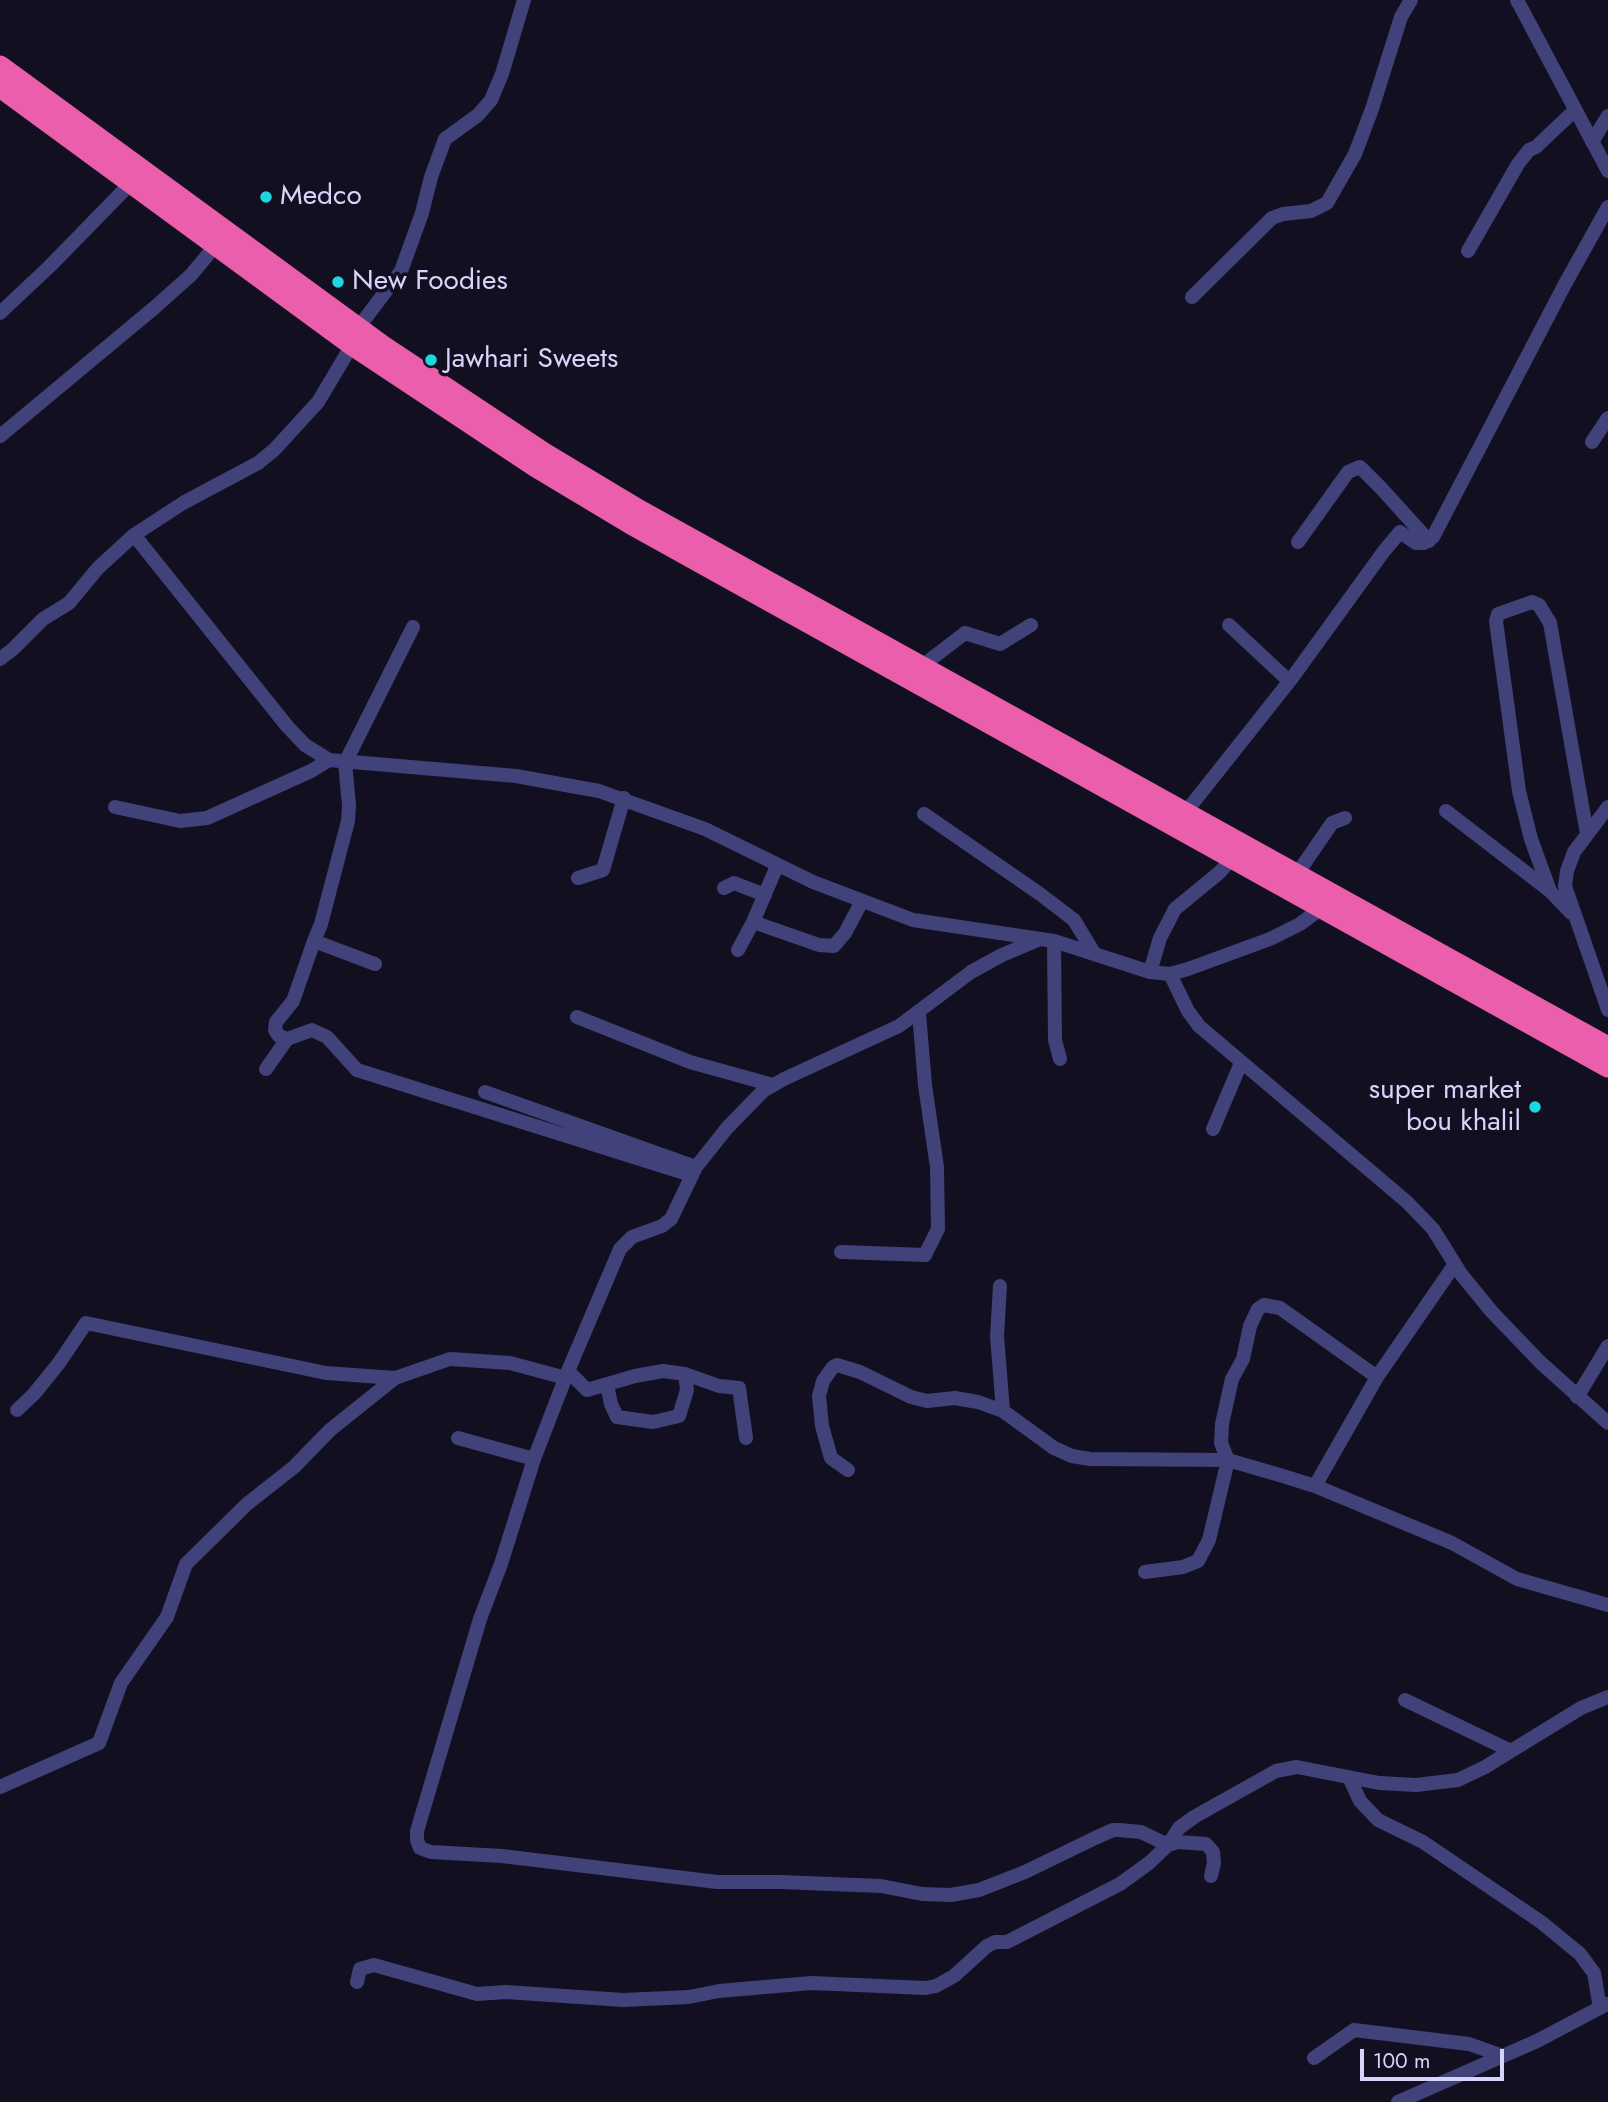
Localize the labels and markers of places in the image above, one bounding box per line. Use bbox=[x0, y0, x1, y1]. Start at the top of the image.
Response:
place label: Medco bbox=[280, 180, 362, 214]
marker: Medco bbox=[258, 189, 274, 205]
place label: New Foodies bbox=[352, 265, 508, 299]
marker: New Foodies bbox=[330, 274, 346, 290]
place label: Jawhari Sweets bbox=[445, 343, 618, 377]
marker: Jawhari Sweets bbox=[423, 352, 439, 368]
place label: super market bou khalil bbox=[1369, 1074, 1521, 1140]
marker: super market bou khalil bbox=[1527, 1099, 1543, 1115]

